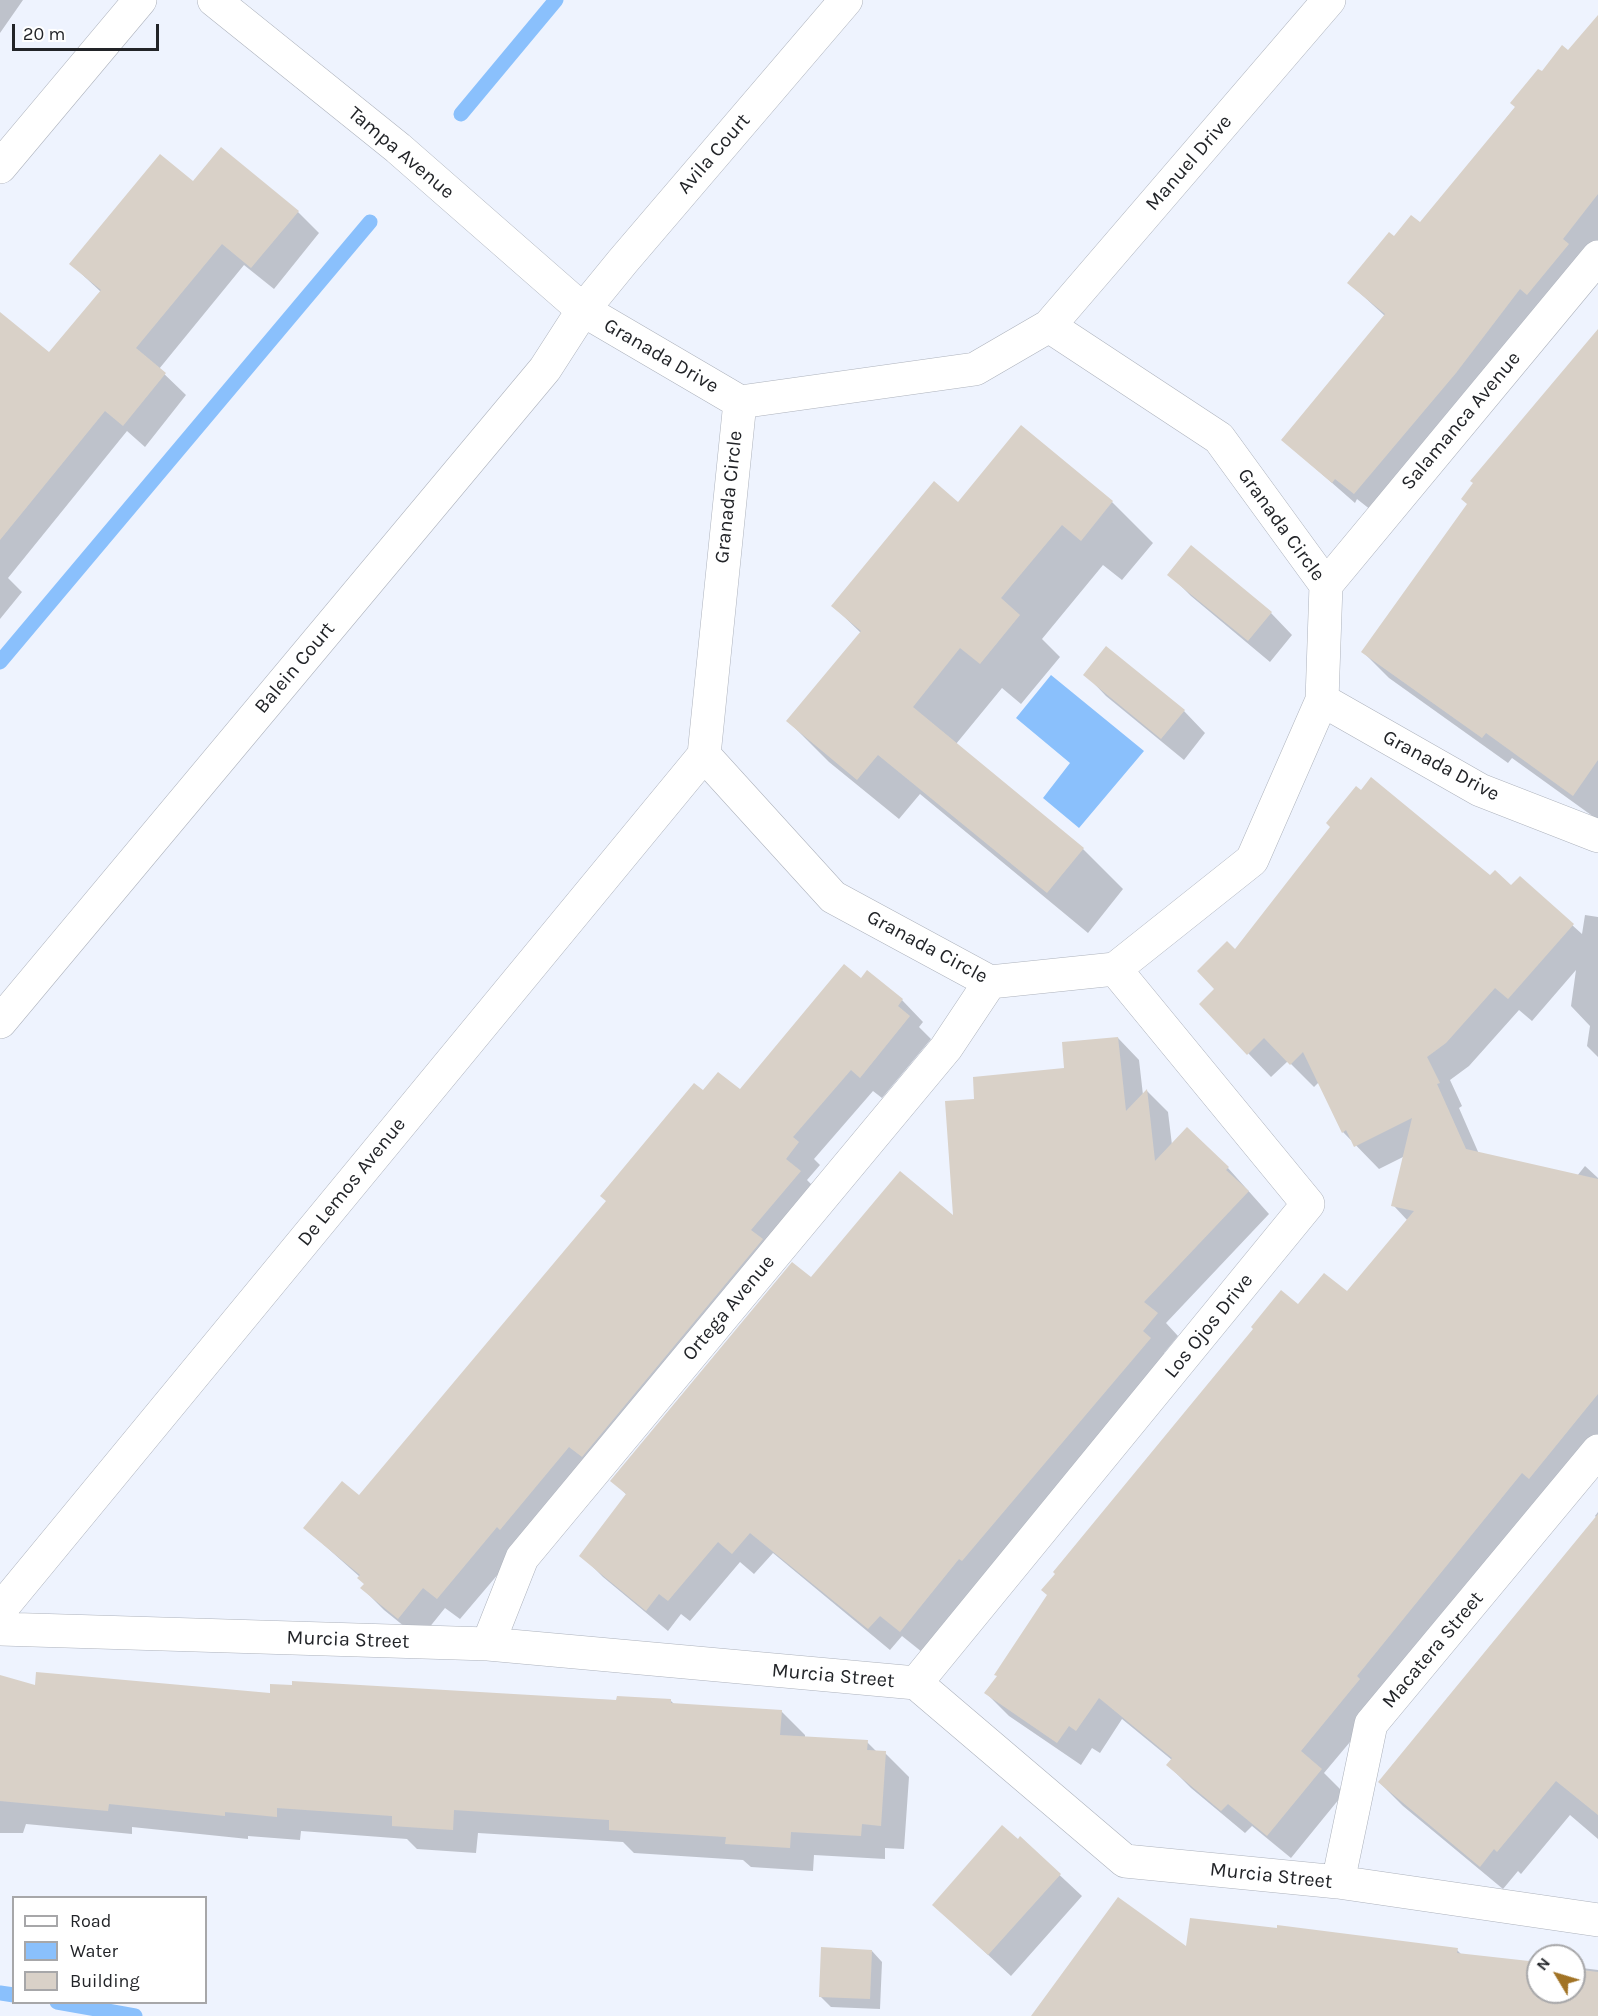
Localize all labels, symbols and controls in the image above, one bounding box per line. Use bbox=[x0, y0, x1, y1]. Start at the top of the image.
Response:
scale bar bbox=[15, 12, 162, 50]
text: 20 m bbox=[23, 23, 65, 45]
street label: Tampa Avenue bbox=[343, 102, 459, 204]
street label: Avila Court bbox=[673, 109, 755, 199]
street label: Manuel Drive bbox=[1141, 110, 1237, 216]
street label: Granada Drive bbox=[599, 313, 723, 399]
street label: Salamanca Avenue bbox=[1396, 347, 1526, 495]
street label: Granada Circle bbox=[710, 429, 748, 565]
street label: Granada Circle bbox=[1232, 464, 1330, 586]
street label: Balein Court bbox=[250, 617, 340, 719]
street label: Granada Drive bbox=[1379, 725, 1503, 807]
street label: Granada Circle bbox=[862, 905, 992, 989]
street label: De Lemos Avenue bbox=[293, 1113, 411, 1251]
street label: Ortega Avenue bbox=[678, 1250, 780, 1366]
street label: Los Ojos Drive bbox=[1160, 1269, 1258, 1383]
street label: Macatera Street bbox=[1377, 1587, 1489, 1713]
street label: Murcia Street bbox=[286, 1626, 410, 1654]
street label: Murcia Street bbox=[771, 1659, 895, 1693]
street label: Murcia Street bbox=[1208, 1858, 1334, 1894]
legend bbox=[12, 1896, 207, 2004]
text: Road bbox=[70, 1910, 111, 1932]
text: Water bbox=[70, 1940, 118, 1962]
north arrow bbox=[1526, 1944, 1586, 2004]
text: N bbox=[1532, 1953, 1554, 1974]
text: Building bbox=[70, 1970, 140, 1992]

